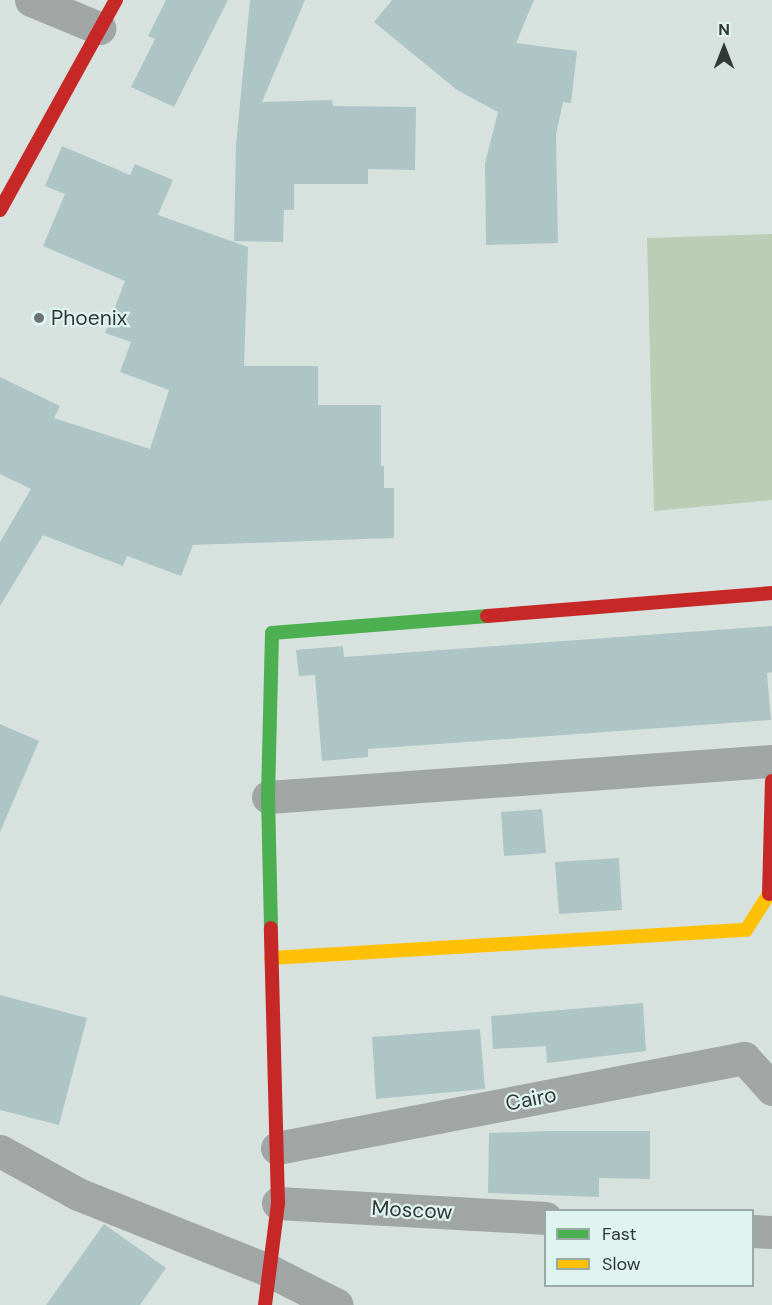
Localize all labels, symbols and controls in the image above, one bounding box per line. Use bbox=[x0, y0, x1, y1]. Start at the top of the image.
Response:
north arrow bbox=[694, 18, 754, 78]
text: N bbox=[718, 19, 730, 40]
place label: Phoenix bbox=[51, 305, 127, 331]
marker: Phoenix bbox=[32, 311, 46, 325]
street label: Cairo bbox=[503, 1082, 559, 1116]
street label: Moscow bbox=[371, 1195, 453, 1225]
legend bbox=[544, 1209, 754, 1287]
text: Fast bbox=[602, 1222, 637, 1246]
text: Slow bbox=[602, 1252, 641, 1276]

